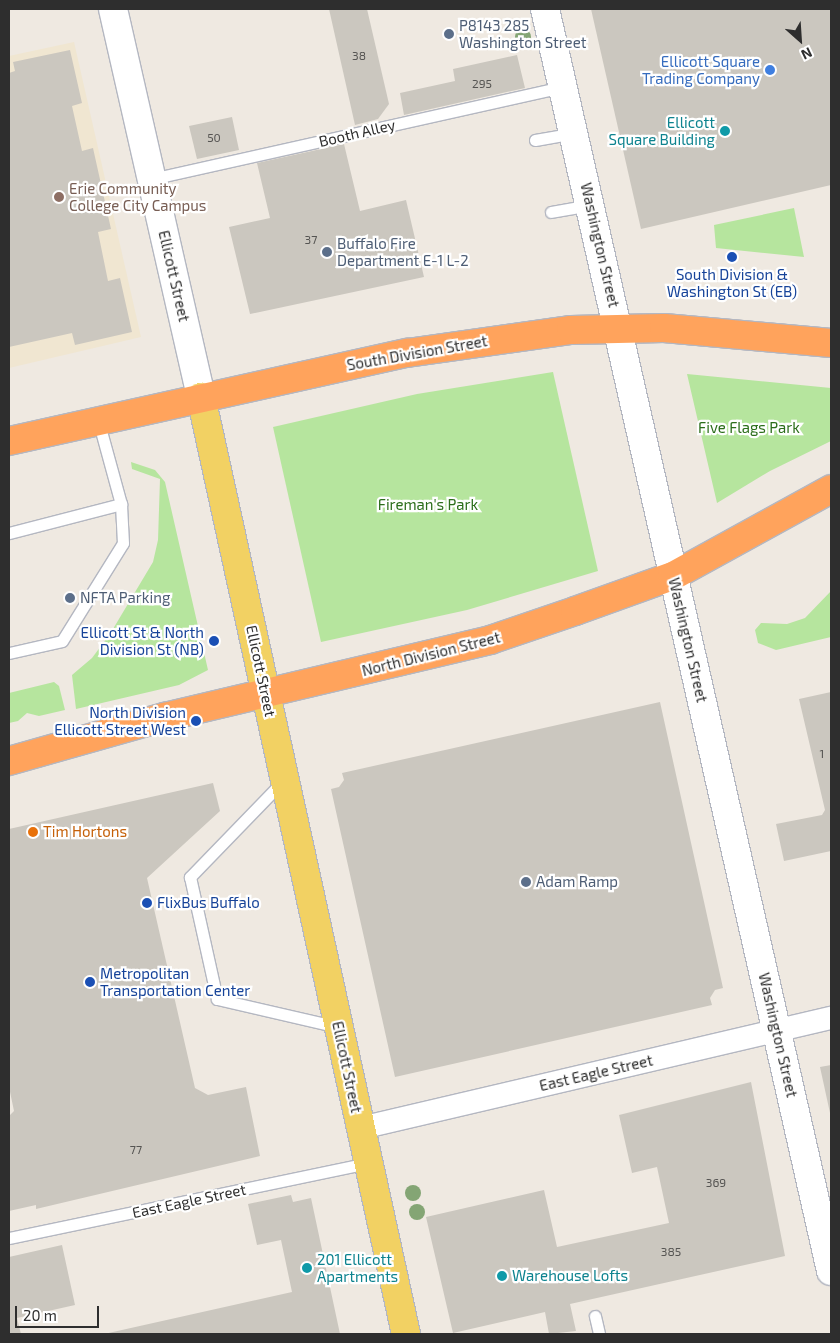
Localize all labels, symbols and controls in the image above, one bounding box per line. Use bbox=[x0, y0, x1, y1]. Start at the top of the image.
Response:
north arrow bbox=[775, 15, 825, 65]
place label: P8143 285 Washington Street bbox=[459, 16, 586, 51]
marker: P8143 285 Washington Street bbox=[443, 28, 455, 40]
text: N bbox=[799, 44, 815, 64]
house number: 38 bbox=[352, 49, 366, 63]
place label: Ellicott Square Trading Company bbox=[642, 52, 760, 87]
marker: Ellicott Square Trading Company bbox=[764, 64, 776, 76]
house number: 295 bbox=[472, 77, 492, 91]
place label: Ellicott Square Building bbox=[609, 113, 715, 148]
street label: Booth Alley bbox=[317, 115, 397, 151]
marker: Ellicott Square Building bbox=[719, 125, 731, 137]
house number: 50 bbox=[207, 131, 221, 145]
place label: Erie Community College City Campus bbox=[69, 179, 207, 214]
street label: Washington Street bbox=[577, 181, 623, 309]
marker: Erie Community College City Campus bbox=[53, 191, 65, 203]
street label: Ellicott Street bbox=[155, 229, 193, 323]
house number: 37 bbox=[305, 233, 317, 247]
place label: Buffalo Fire Department E-1 L-2 bbox=[337, 234, 469, 269]
marker: Buffalo Fire Department E-1 L-2 bbox=[321, 246, 333, 258]
marker: South Division & Washington St (EB) bbox=[726, 251, 738, 263]
place label: South Division & Washington St (EB) bbox=[667, 265, 797, 300]
street label: South Division Street bbox=[345, 332, 489, 374]
park label: Five Flags Park bbox=[698, 419, 800, 437]
park label: Fireman's Park bbox=[378, 496, 478, 514]
street label: Washington Street bbox=[665, 576, 711, 704]
place label: NFTA Parking bbox=[80, 589, 171, 607]
marker: NFTA Parking bbox=[64, 592, 76, 604]
place label: Ellicott St & North Division St (NB) bbox=[81, 623, 204, 658]
street label: Ellicott Street bbox=[243, 624, 279, 718]
street label: North Division Street bbox=[360, 628, 502, 680]
marker: Ellicott St & North Division St (NB) bbox=[208, 635, 220, 647]
place label: North Division Ellicott Street West bbox=[54, 703, 186, 738]
marker: North Division Ellicott Street West bbox=[190, 715, 202, 727]
house number: 1 bbox=[820, 747, 824, 761]
place label: Tim Hortons bbox=[43, 823, 127, 841]
marker: Tim Hortons bbox=[27, 826, 39, 838]
place label: Adam Ramp bbox=[536, 873, 618, 891]
marker: Adam Ramp bbox=[520, 876, 532, 888]
place label: FlixBus Buffalo bbox=[157, 894, 260, 912]
marker: FlixBus Buffalo bbox=[141, 897, 153, 909]
place label: Metropolitan Transportation Center bbox=[100, 964, 250, 999]
street label: Washington Street bbox=[755, 971, 801, 1099]
marker: Metropolitan Transportation Center bbox=[84, 976, 96, 988]
street label: Ellicott Street bbox=[329, 1020, 365, 1114]
street label: East Eagle Street bbox=[538, 1051, 654, 1095]
house number: 77 bbox=[130, 1143, 142, 1157]
house number: 369 bbox=[706, 1176, 726, 1190]
street label: East Eagle Street bbox=[130, 1180, 248, 1222]
house number: 385 bbox=[661, 1245, 681, 1259]
place label: 201 Ellicott Apartments bbox=[317, 1250, 398, 1285]
marker: 201 Ellicott Apartments bbox=[301, 1262, 313, 1274]
place label: Warehouse Lofts bbox=[512, 1267, 628, 1285]
marker: Warehouse Lofts bbox=[496, 1270, 508, 1282]
scale bar bbox=[18, 1296, 101, 1328]
text: 20 m bbox=[23, 1306, 57, 1324]

